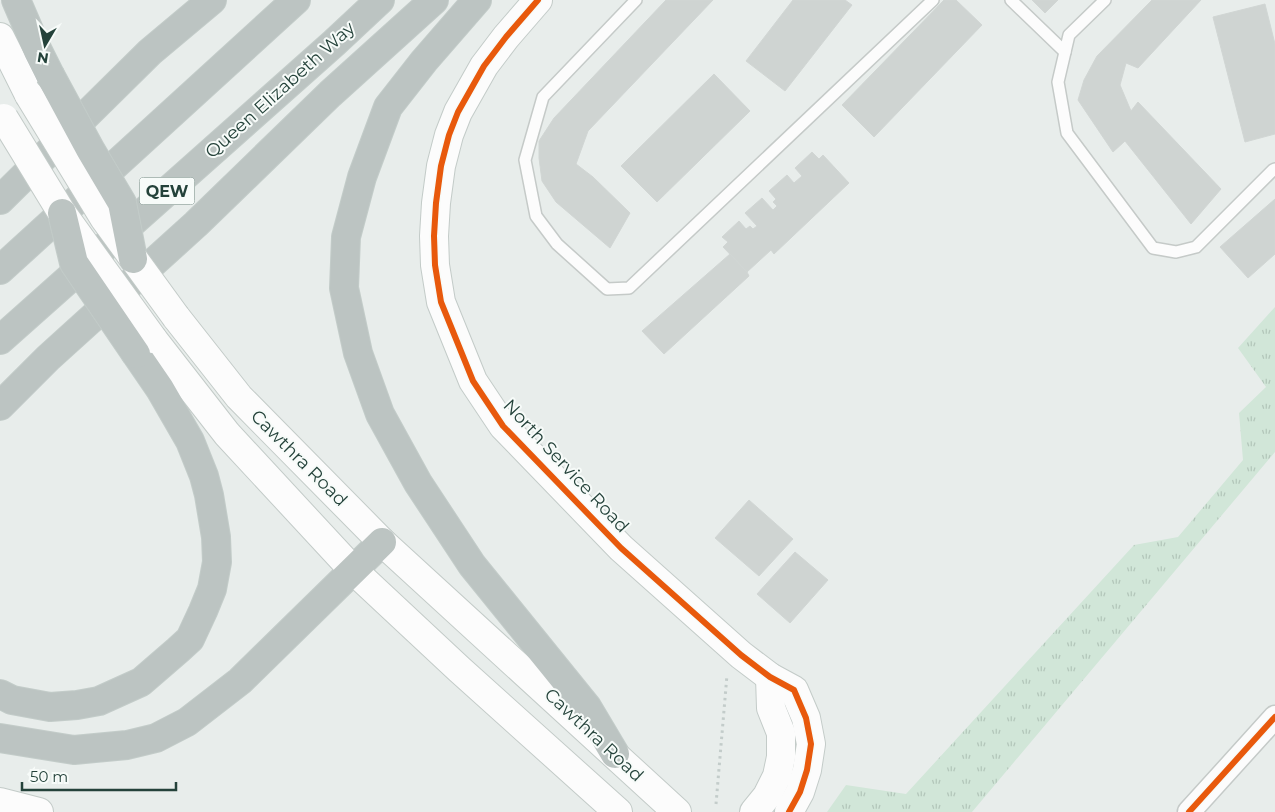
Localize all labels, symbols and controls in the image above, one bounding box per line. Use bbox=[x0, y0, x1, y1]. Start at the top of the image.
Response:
street label: Queen Elizabeth Way bbox=[201, 17, 359, 163]
north arrow bbox=[20, 20, 70, 70]
text: N bbox=[36, 48, 50, 68]
road number: QEW bbox=[140, 178, 194, 205]
street label: North Service Road bbox=[499, 395, 633, 537]
street label: Cawthra Road bbox=[246, 405, 352, 511]
street label: Cawthra Road bbox=[540, 684, 648, 786]
scale bar bbox=[22, 760, 176, 792]
text: 50 m bbox=[30, 767, 68, 786]

